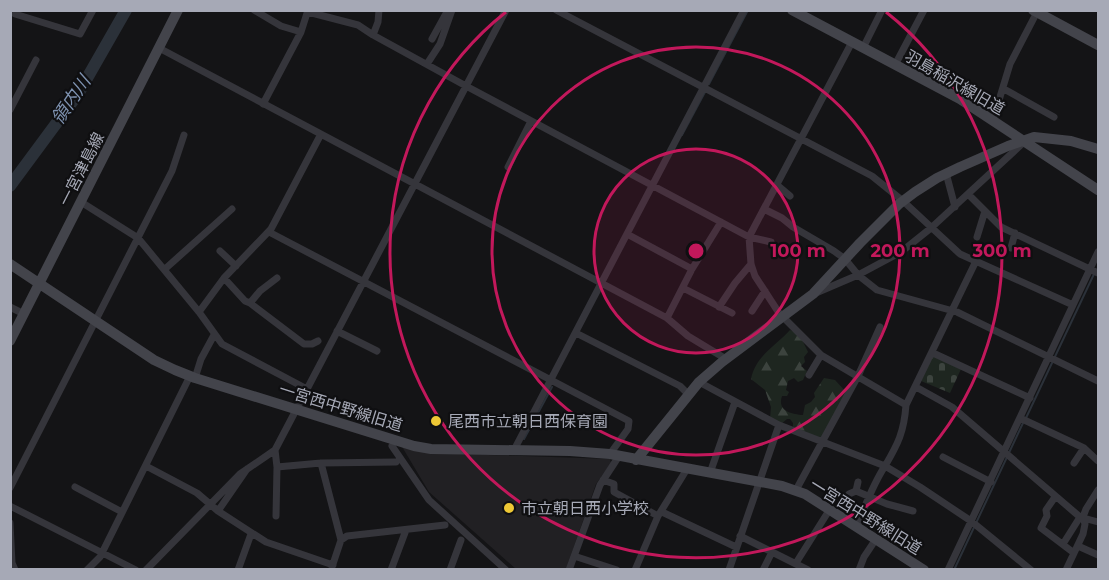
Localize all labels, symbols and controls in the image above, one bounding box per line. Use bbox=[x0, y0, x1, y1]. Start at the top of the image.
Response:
street label: 羽島稲沢線旧道 bbox=[901, 46, 1008, 119]
water label: 領内川 bbox=[47, 70, 96, 129]
street label: 一宮津島線 bbox=[55, 129, 108, 209]
text: 100 m bbox=[770, 240, 826, 262]
text: 200 m bbox=[870, 240, 930, 262]
text: 300 m bbox=[971, 240, 1032, 262]
centre of rings bbox=[686, 241, 706, 261]
street label: 一宮西中野線旧道 bbox=[277, 380, 405, 435]
place label: 尾西市立朝日西保育園 bbox=[448, 412, 608, 431]
marker: 尾西市立朝日西保育園 bbox=[429, 414, 443, 428]
street label: 一宮西中野線旧道 bbox=[806, 474, 925, 558]
place label: 市立朝日西小学校 bbox=[521, 499, 649, 518]
marker: 市立朝日西小学校 bbox=[502, 501, 516, 515]

